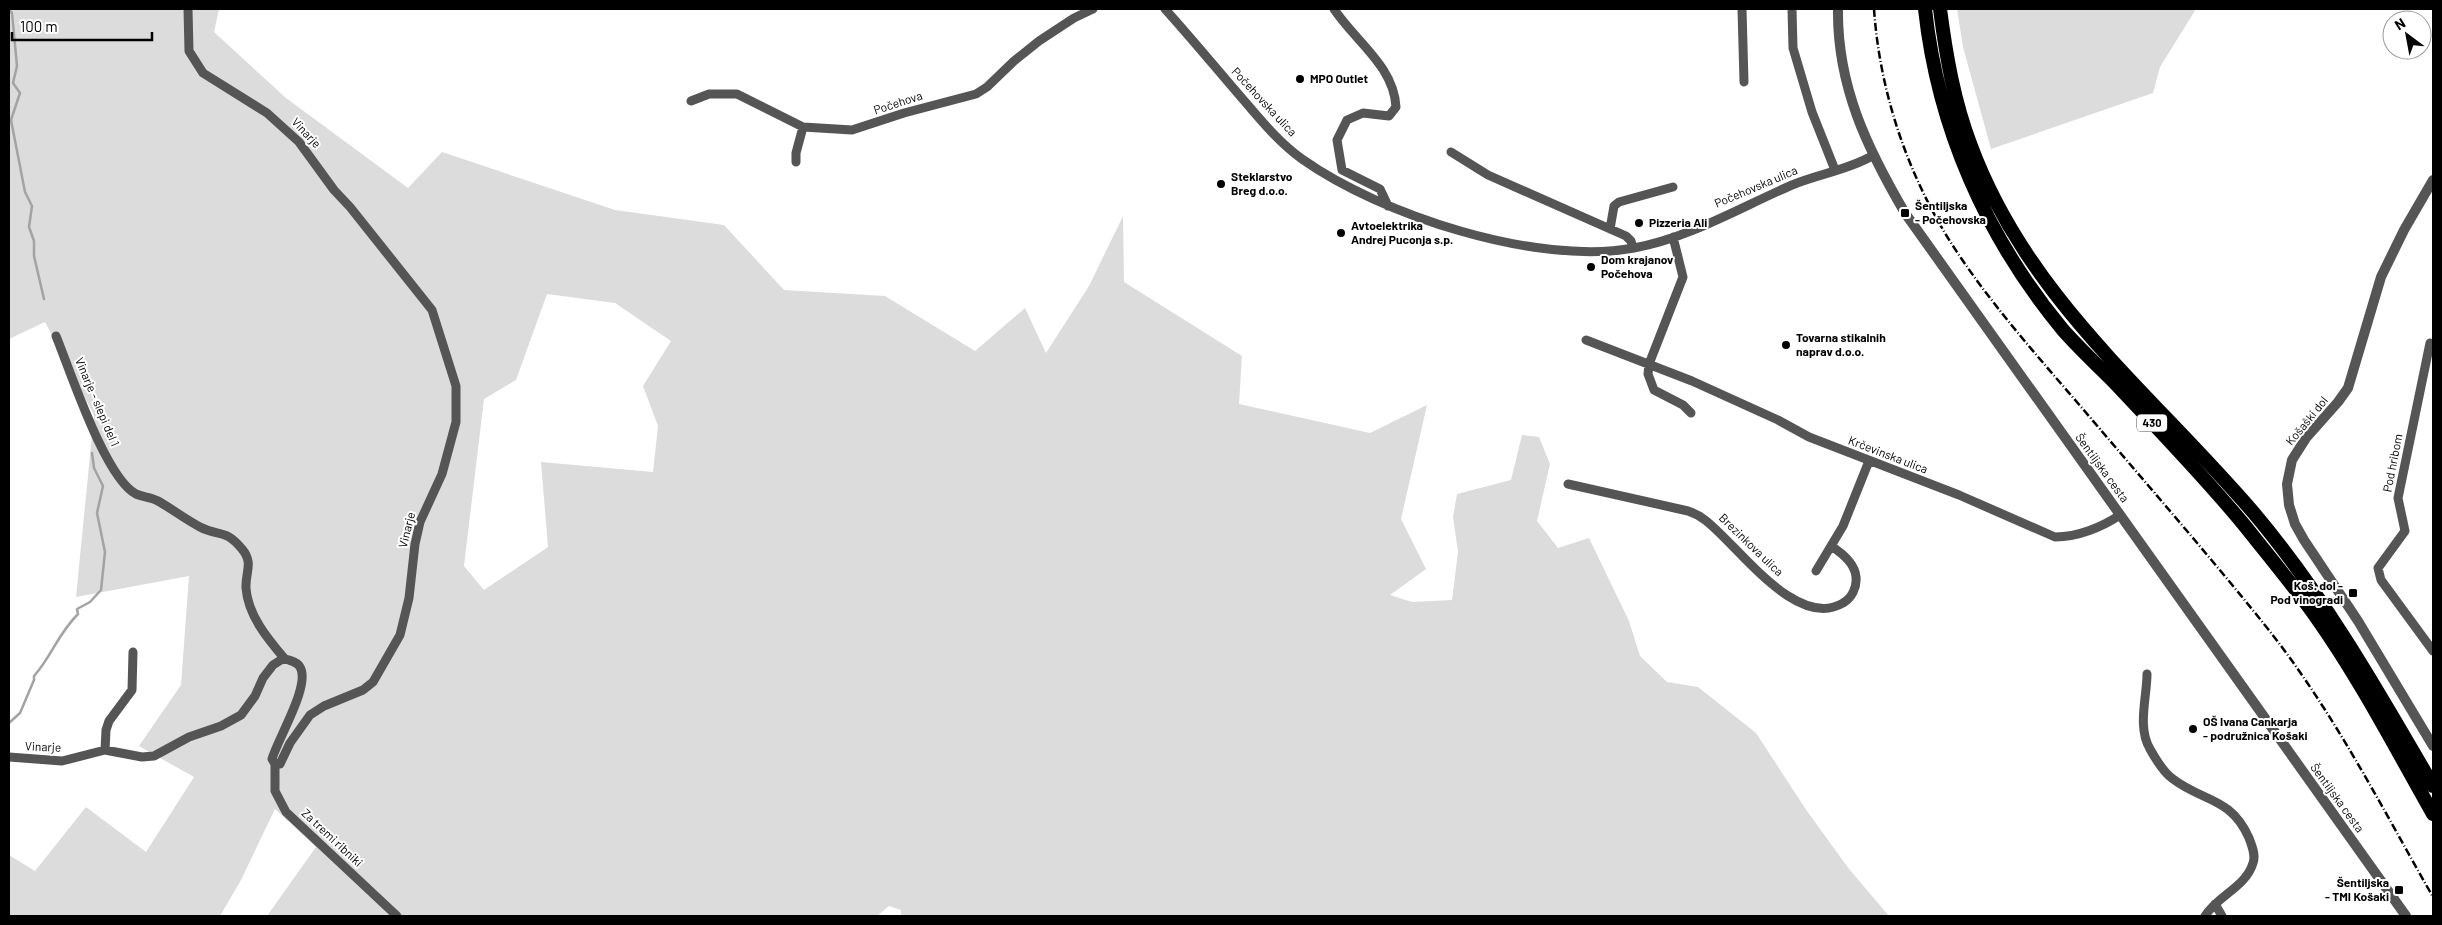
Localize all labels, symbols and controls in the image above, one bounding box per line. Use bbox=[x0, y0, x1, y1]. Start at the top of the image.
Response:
scale bar bbox=[12, 10, 152, 42]
north arrow bbox=[2382, 10, 2432, 60]
text: N bbox=[2391, 14, 2408, 33]
text: 100 m bbox=[20, 17, 58, 35]
street label: Počehovska ulica bbox=[1229, 64, 1300, 139]
place label: MPO Outlet bbox=[1310, 71, 1368, 85]
marker: MPO Outlet bbox=[1294, 73, 1306, 85]
street label: Počehova bbox=[872, 88, 924, 116]
street label: Vinarje bbox=[289, 114, 324, 150]
street label: Počehovska ulica bbox=[1712, 162, 1799, 210]
place label: Steklarstvo Breg d.o.o. bbox=[1231, 169, 1293, 197]
marker: Steklarstvo Breg d.o.o. bbox=[1215, 178, 1227, 190]
place label: Šentiljska - Počehovska bbox=[1915, 198, 1986, 226]
marker: Šentiljska - Počehovska bbox=[1899, 207, 1911, 219]
place label: Pizzeria Ali bbox=[1649, 215, 1707, 229]
marker: Pizzeria Ali bbox=[1633, 217, 1645, 229]
place label: Avtoelektrika Andrej Puconja s.p. bbox=[1351, 218, 1453, 246]
marker: Avtoelektrika Andrej Puconja s.p. bbox=[1335, 227, 1347, 239]
place label: Dom krajanov Počehova bbox=[1601, 252, 1673, 280]
marker: Dom krajanov Počehova bbox=[1585, 261, 1597, 273]
place label: Tovarna stikalnih naprav d.o.o. bbox=[1796, 330, 1886, 358]
marker: Tovarna stikalnih naprav d.o.o. bbox=[1780, 339, 1792, 351]
street label: Vinarje - slepi del 1 bbox=[73, 355, 123, 448]
street label: Košaški dol bbox=[2282, 393, 2330, 448]
road number: 430 bbox=[2137, 414, 2167, 432]
street label: Šentiljska cesta bbox=[2073, 430, 2133, 505]
street label: Krčevinska ulica bbox=[1847, 432, 1930, 476]
street label: Pod hribom bbox=[2379, 432, 2405, 493]
street label: Vinarje bbox=[395, 510, 417, 549]
street label: Brezinkova ulica bbox=[1717, 510, 1787, 578]
place label: Koš. dol - Pod vinogradi bbox=[2270, 578, 2343, 606]
marker: Koš. dol - Pod vinogradi bbox=[2347, 587, 2359, 599]
place label: OŠ Ivana Cankarja - podružnica Košaki bbox=[2203, 714, 2308, 742]
marker: OŠ Ivana Cankarja - podružnica Košaki bbox=[2187, 723, 2199, 735]
street label: Vinarje bbox=[25, 738, 61, 754]
street label: Šentiljska cesta bbox=[2308, 760, 2368, 835]
street label: Za tremi ribniki bbox=[299, 805, 366, 869]
place label: Šentiljska - TMI Košaki bbox=[2325, 875, 2389, 903]
marker: Šentiljska - TMI Košaki bbox=[2393, 884, 2405, 896]

